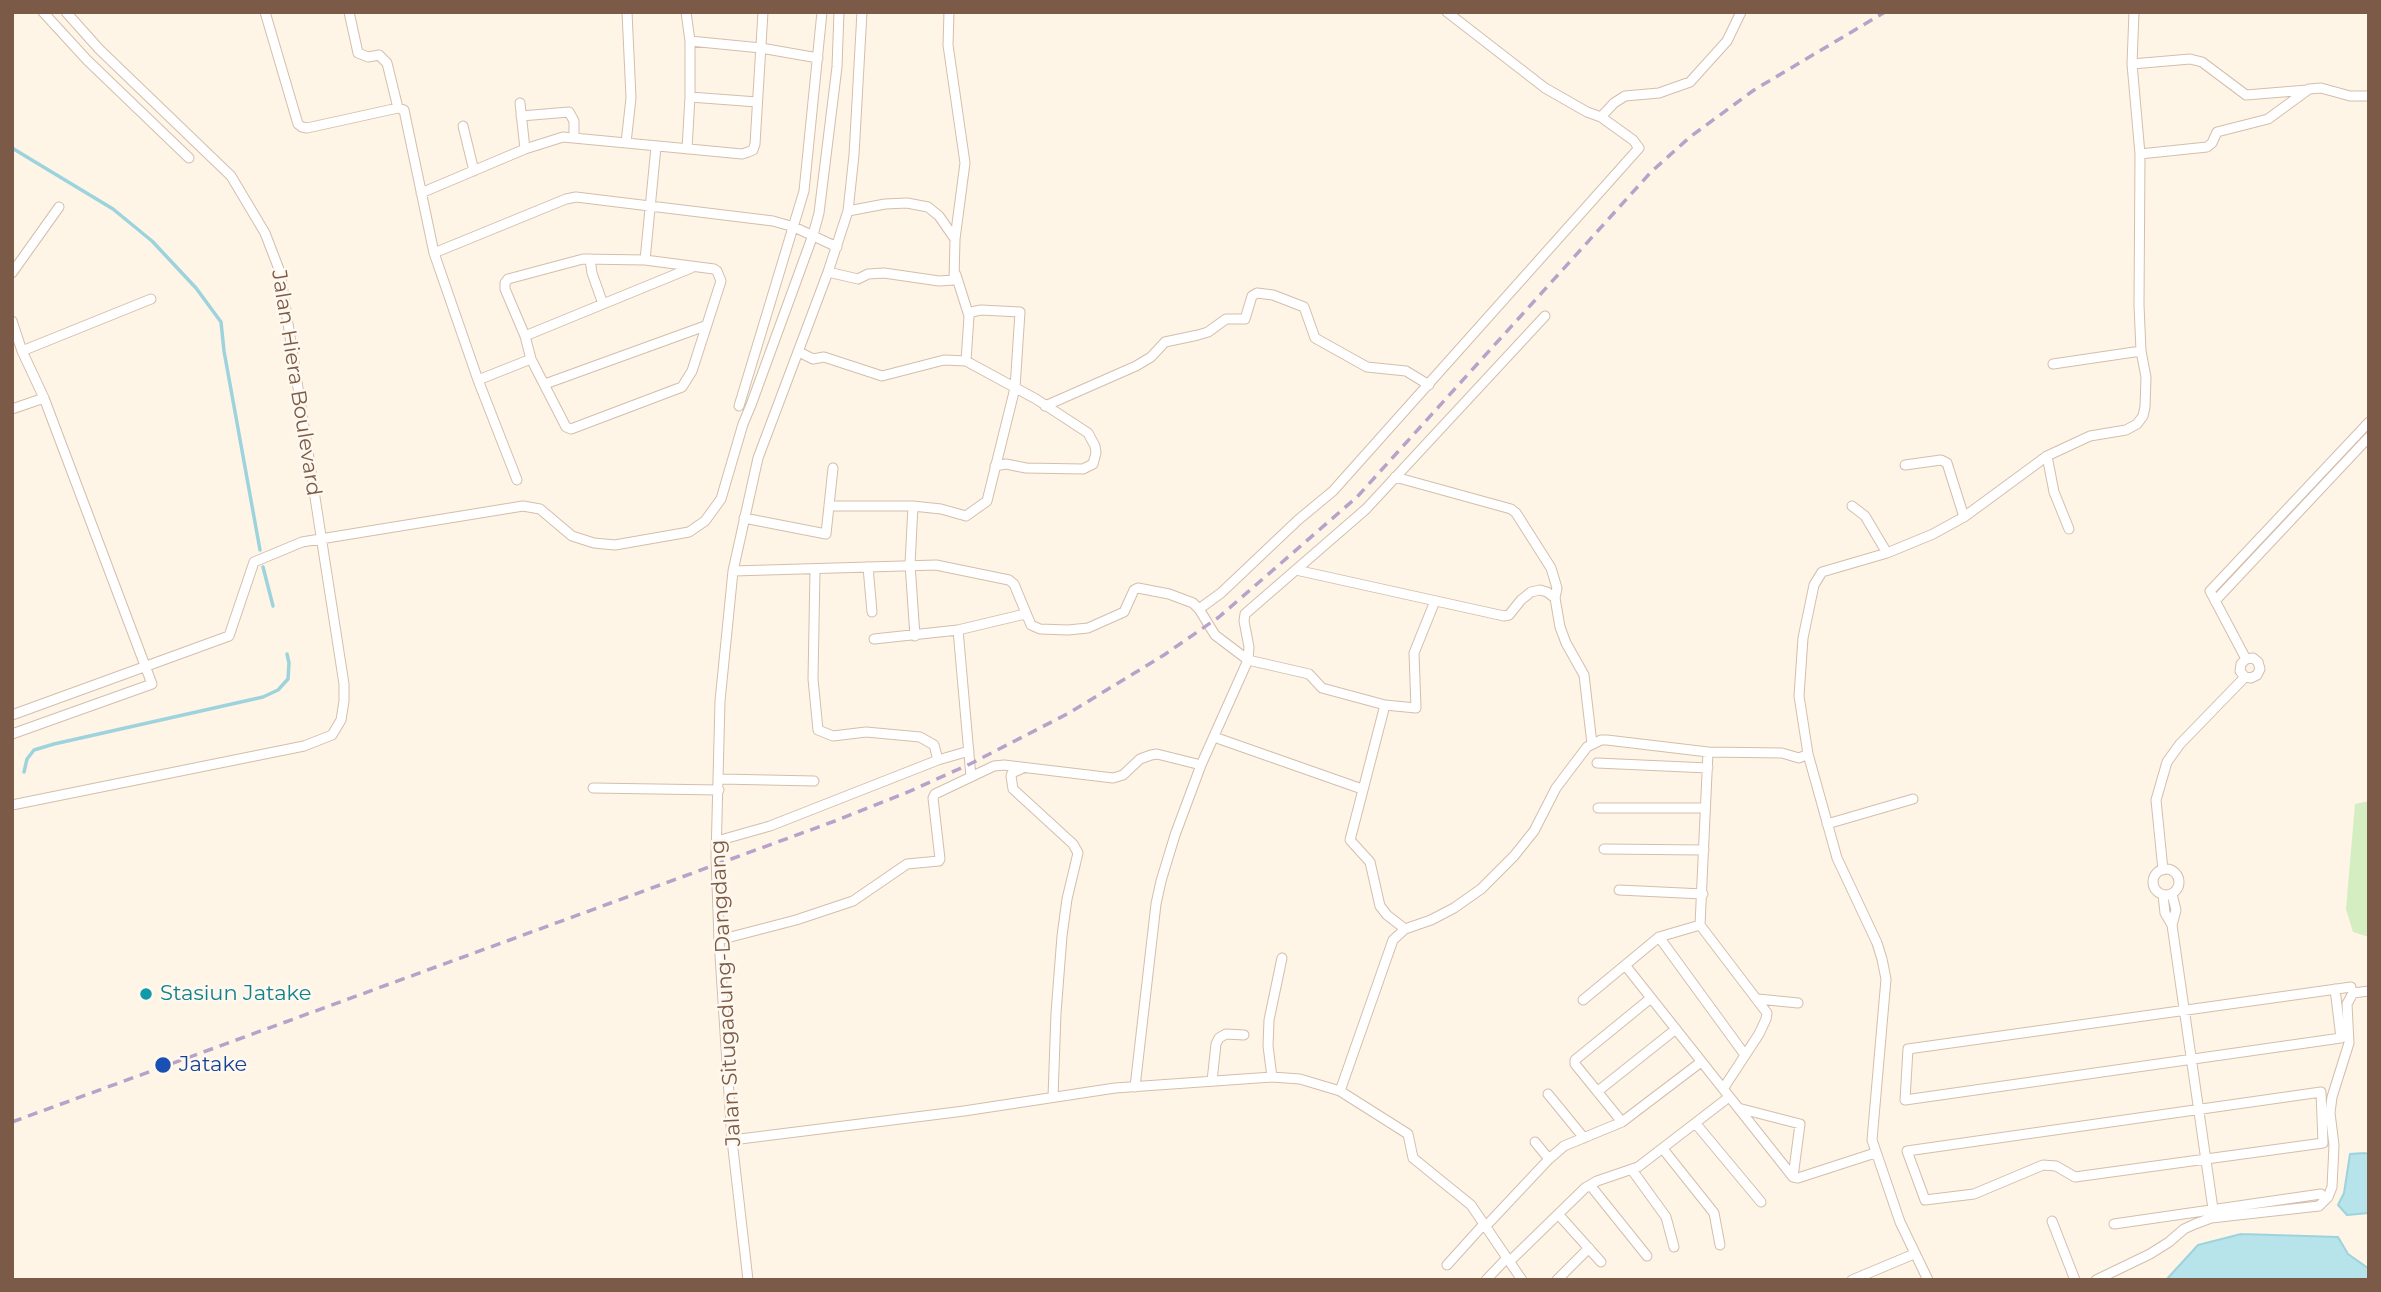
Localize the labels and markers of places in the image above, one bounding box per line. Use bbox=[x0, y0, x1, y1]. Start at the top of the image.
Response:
place label: Stasiun Jatake bbox=[160, 981, 311, 1007]
marker: Stasiun Jatake bbox=[138, 986, 154, 1002]
place label: Jatake bbox=[179, 1052, 247, 1078]
marker: Jatake bbox=[153, 1055, 173, 1075]

